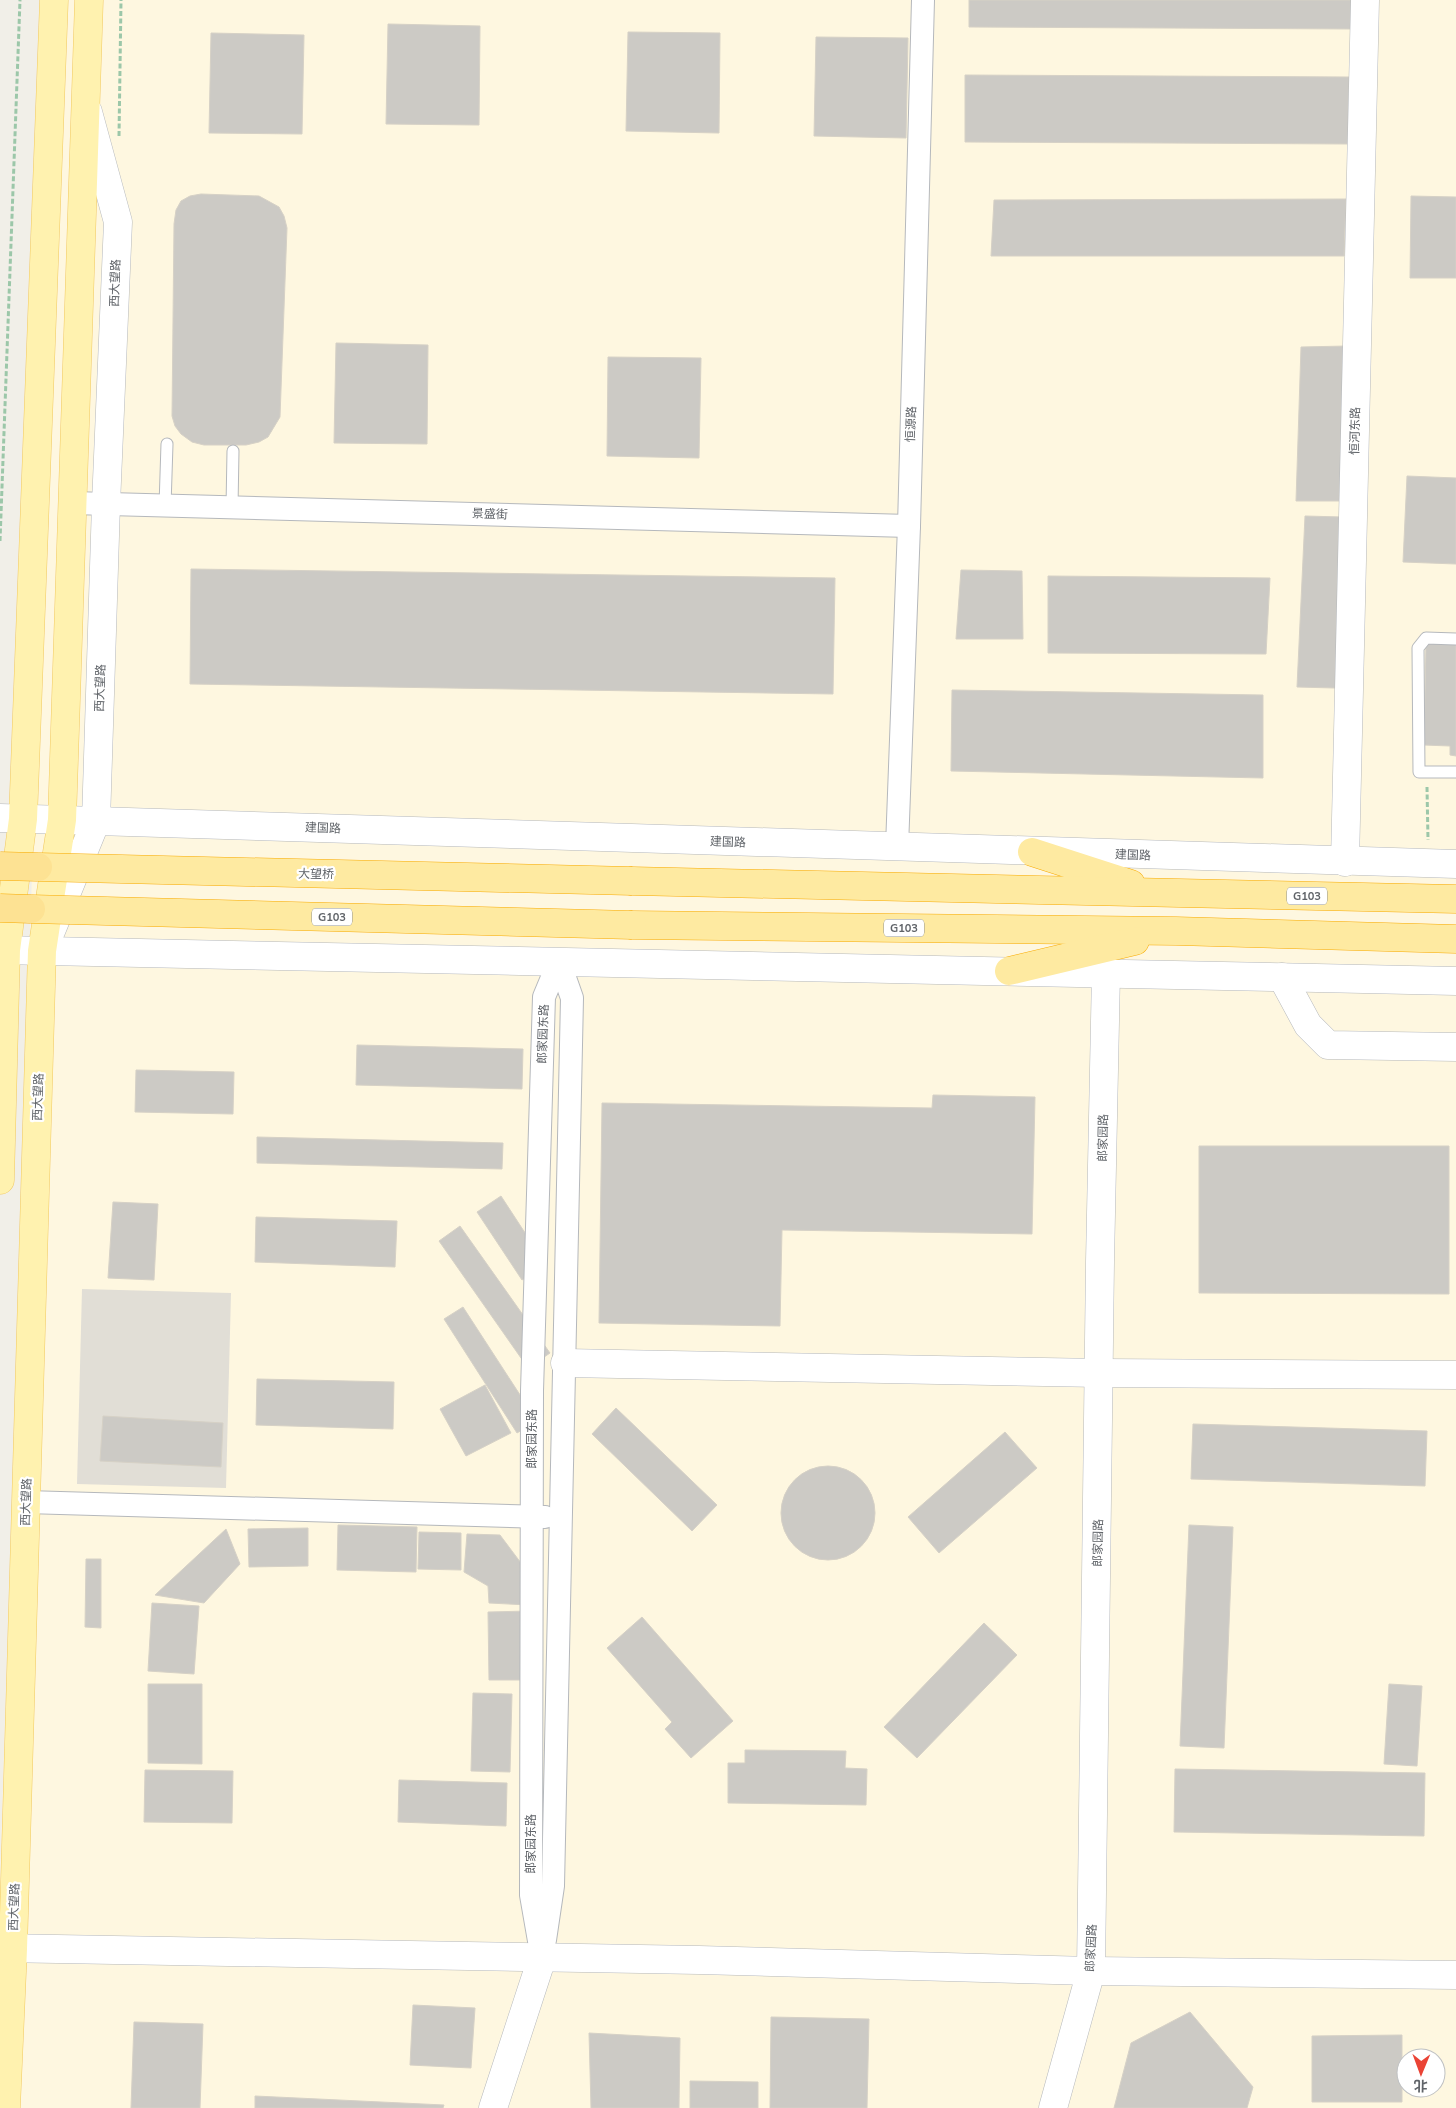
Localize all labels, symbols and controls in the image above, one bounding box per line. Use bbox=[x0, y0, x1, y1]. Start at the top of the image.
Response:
street label: 西大望路 bbox=[106, 259, 123, 307]
street label: 恒源路 bbox=[902, 406, 919, 442]
street label: 恒河东路 bbox=[1347, 407, 1362, 455]
street label: 景盛街 bbox=[472, 505, 508, 522]
street label: 西大望路 bbox=[91, 664, 108, 712]
street label: 建国路 bbox=[305, 819, 341, 836]
street label: 建国路 bbox=[710, 833, 746, 850]
street label: 建国路 bbox=[1115, 846, 1151, 863]
street label: 大望桥 bbox=[298, 866, 334, 881]
road number: G103 bbox=[1287, 888, 1327, 904]
road number: G103 bbox=[312, 909, 352, 926]
road number: G103 bbox=[884, 920, 924, 936]
street label: 郎家园东路 bbox=[534, 1004, 551, 1064]
street label: 西大望路 bbox=[29, 1073, 46, 1121]
street label: 郎家园路 bbox=[1095, 1114, 1110, 1162]
street label: 郎家园东路 bbox=[524, 1409, 539, 1469]
street label: 西大望路 bbox=[17, 1478, 34, 1526]
street label: 郎家园路 bbox=[1090, 1519, 1105, 1567]
street label: 郎家园东路 bbox=[523, 1814, 538, 1874]
street label: 西大望路 bbox=[5, 1883, 22, 1931]
street label: 郎家园路 bbox=[1082, 1924, 1099, 1972]
north arrow bbox=[1396, 2048, 1446, 2098]
text: 北 bbox=[1414, 2077, 1428, 2095]

